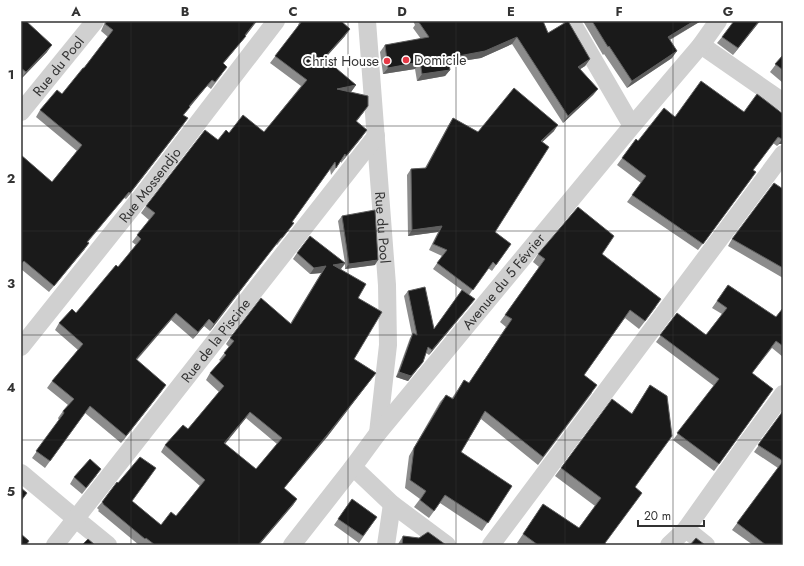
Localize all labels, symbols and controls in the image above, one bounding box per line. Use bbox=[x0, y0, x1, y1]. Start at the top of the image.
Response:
text: A bbox=[70, 2, 81, 21]
text: B bbox=[181, 2, 190, 21]
text: C bbox=[288, 2, 298, 21]
text: D bbox=[397, 2, 407, 21]
text: E bbox=[507, 2, 515, 21]
text: F bbox=[615, 2, 623, 21]
text: G bbox=[723, 2, 734, 21]
street label: Rue du Pool bbox=[28, 32, 89, 100]
place label: Domicile bbox=[414, 50, 467, 70]
place label: Christ House bbox=[303, 51, 379, 71]
marker: Domicile bbox=[401, 55, 411, 65]
marker: Christ House bbox=[382, 56, 392, 66]
text: 1 bbox=[8, 65, 14, 84]
street label: Rue Mossendjo bbox=[114, 143, 186, 227]
text: 2 bbox=[7, 169, 15, 188]
street label: Rue du Pool bbox=[370, 191, 395, 264]
street label: Avenue du 5 Février bbox=[458, 229, 549, 334]
text: 3 bbox=[7, 274, 15, 293]
street label: Rue de la Piscine bbox=[176, 294, 255, 387]
text: 4 bbox=[6, 378, 16, 397]
text: 5 bbox=[7, 482, 15, 501]
scale bar bbox=[638, 502, 704, 528]
text: 20 m bbox=[644, 507, 671, 525]

